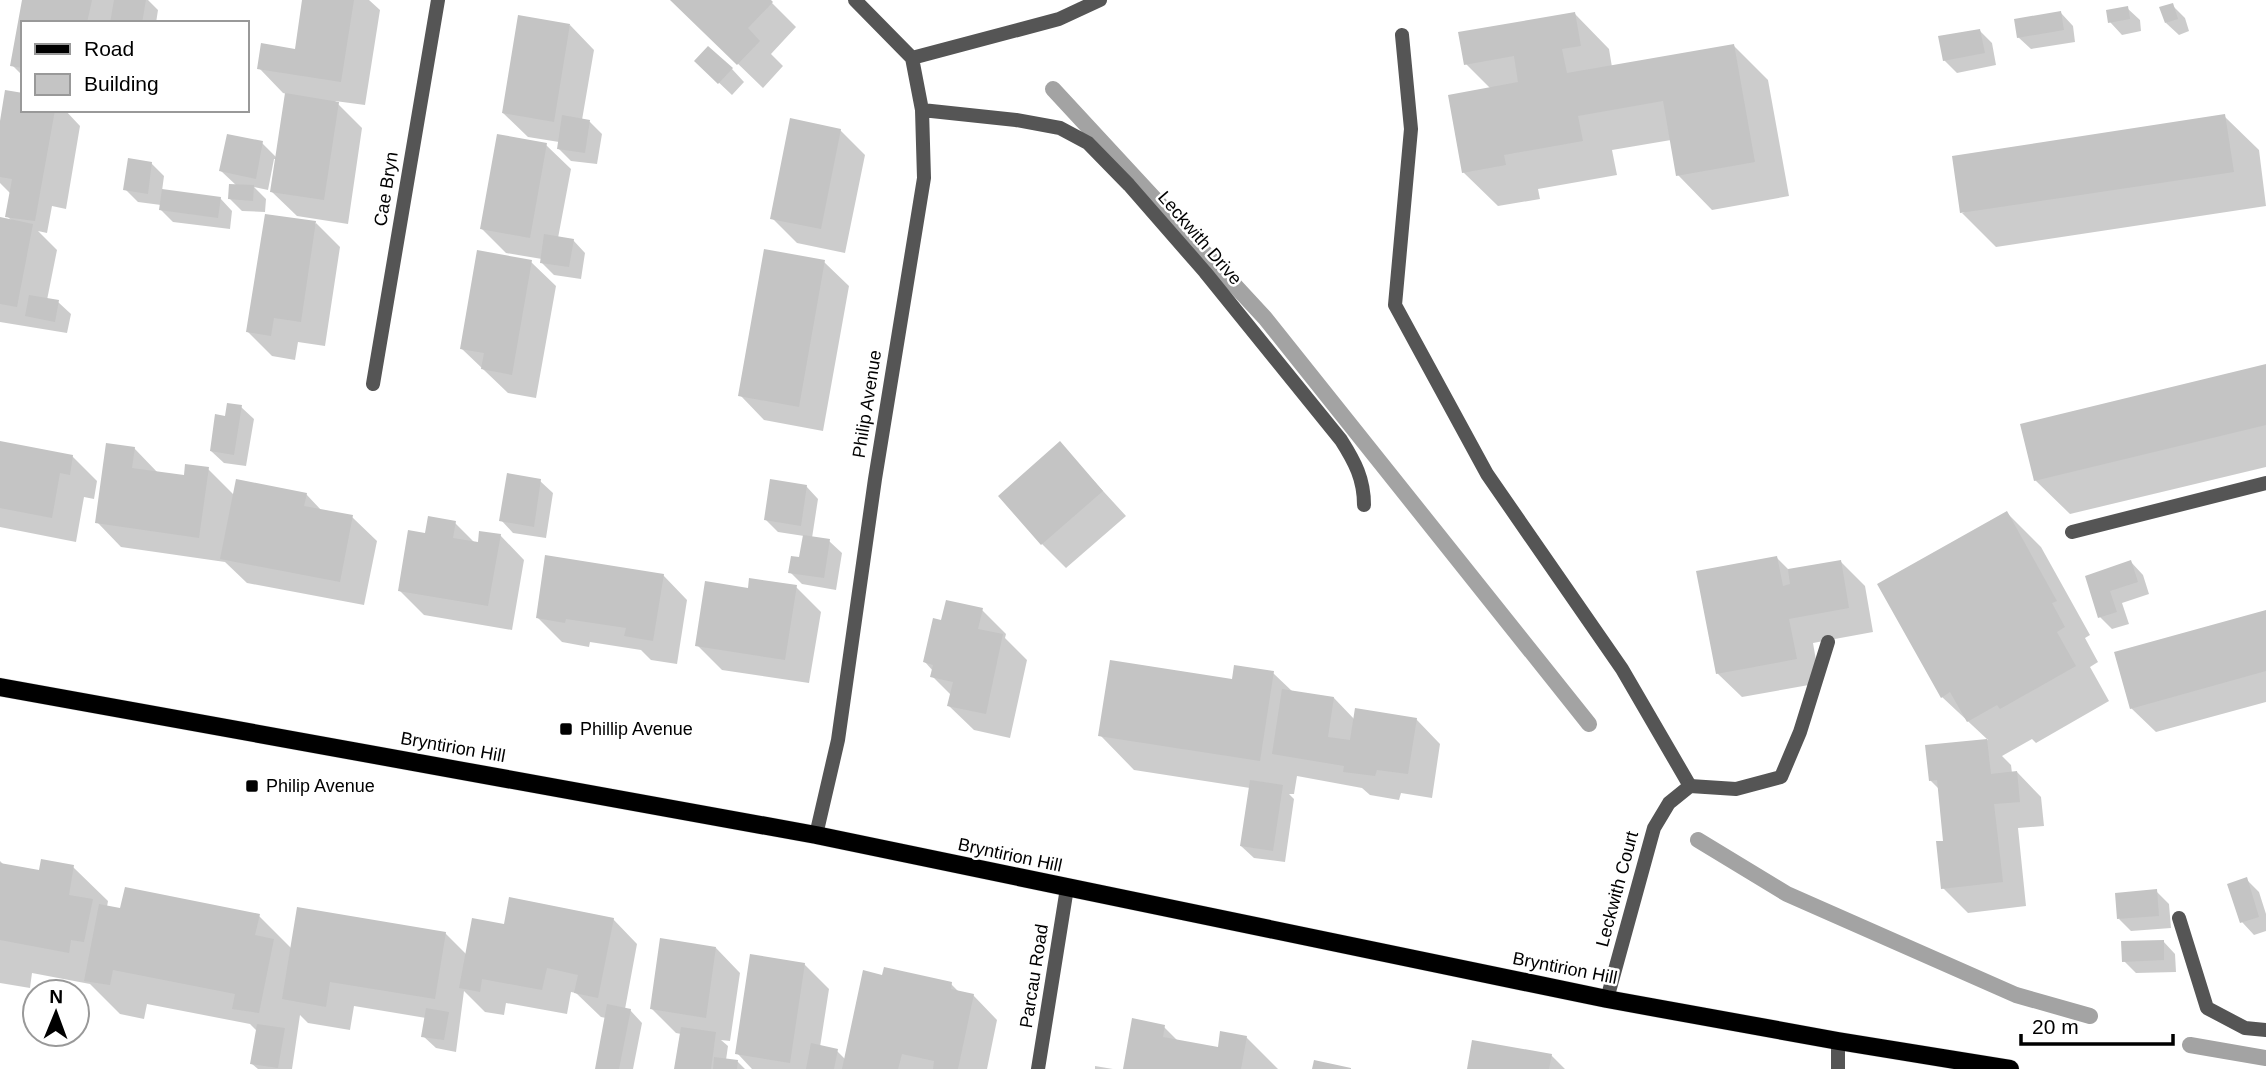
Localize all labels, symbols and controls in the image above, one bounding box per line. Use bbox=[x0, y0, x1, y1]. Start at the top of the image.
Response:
legend bbox=[21, 21, 248, 112]
text: Road bbox=[84, 37, 134, 60]
text: Building bbox=[84, 72, 159, 95]
street label: Cae Bryn bbox=[370, 150, 402, 228]
street label: Leckwith Drive bbox=[1154, 187, 1246, 289]
street label: Philip Avenue bbox=[849, 349, 885, 459]
place label: Phillip Avenue bbox=[580, 719, 693, 739]
marker: Phillip Avenue bbox=[558, 721, 574, 737]
street label: Bryntirion Hill bbox=[399, 728, 507, 766]
place label: Philip Avenue bbox=[266, 776, 375, 796]
marker: Philip Avenue bbox=[244, 778, 260, 794]
street label: Leckwith Court bbox=[1592, 829, 1642, 949]
street label: Bryntirion Hill bbox=[956, 834, 1064, 876]
street label: Parcau Road bbox=[1016, 923, 1052, 1029]
street label: Bryntirion Hill bbox=[1511, 948, 1619, 988]
north arrow bbox=[21, 978, 91, 1048]
text: N bbox=[49, 986, 63, 1007]
scale bar bbox=[2021, 1002, 2173, 1046]
text: 20 m bbox=[2032, 1015, 2079, 1038]

